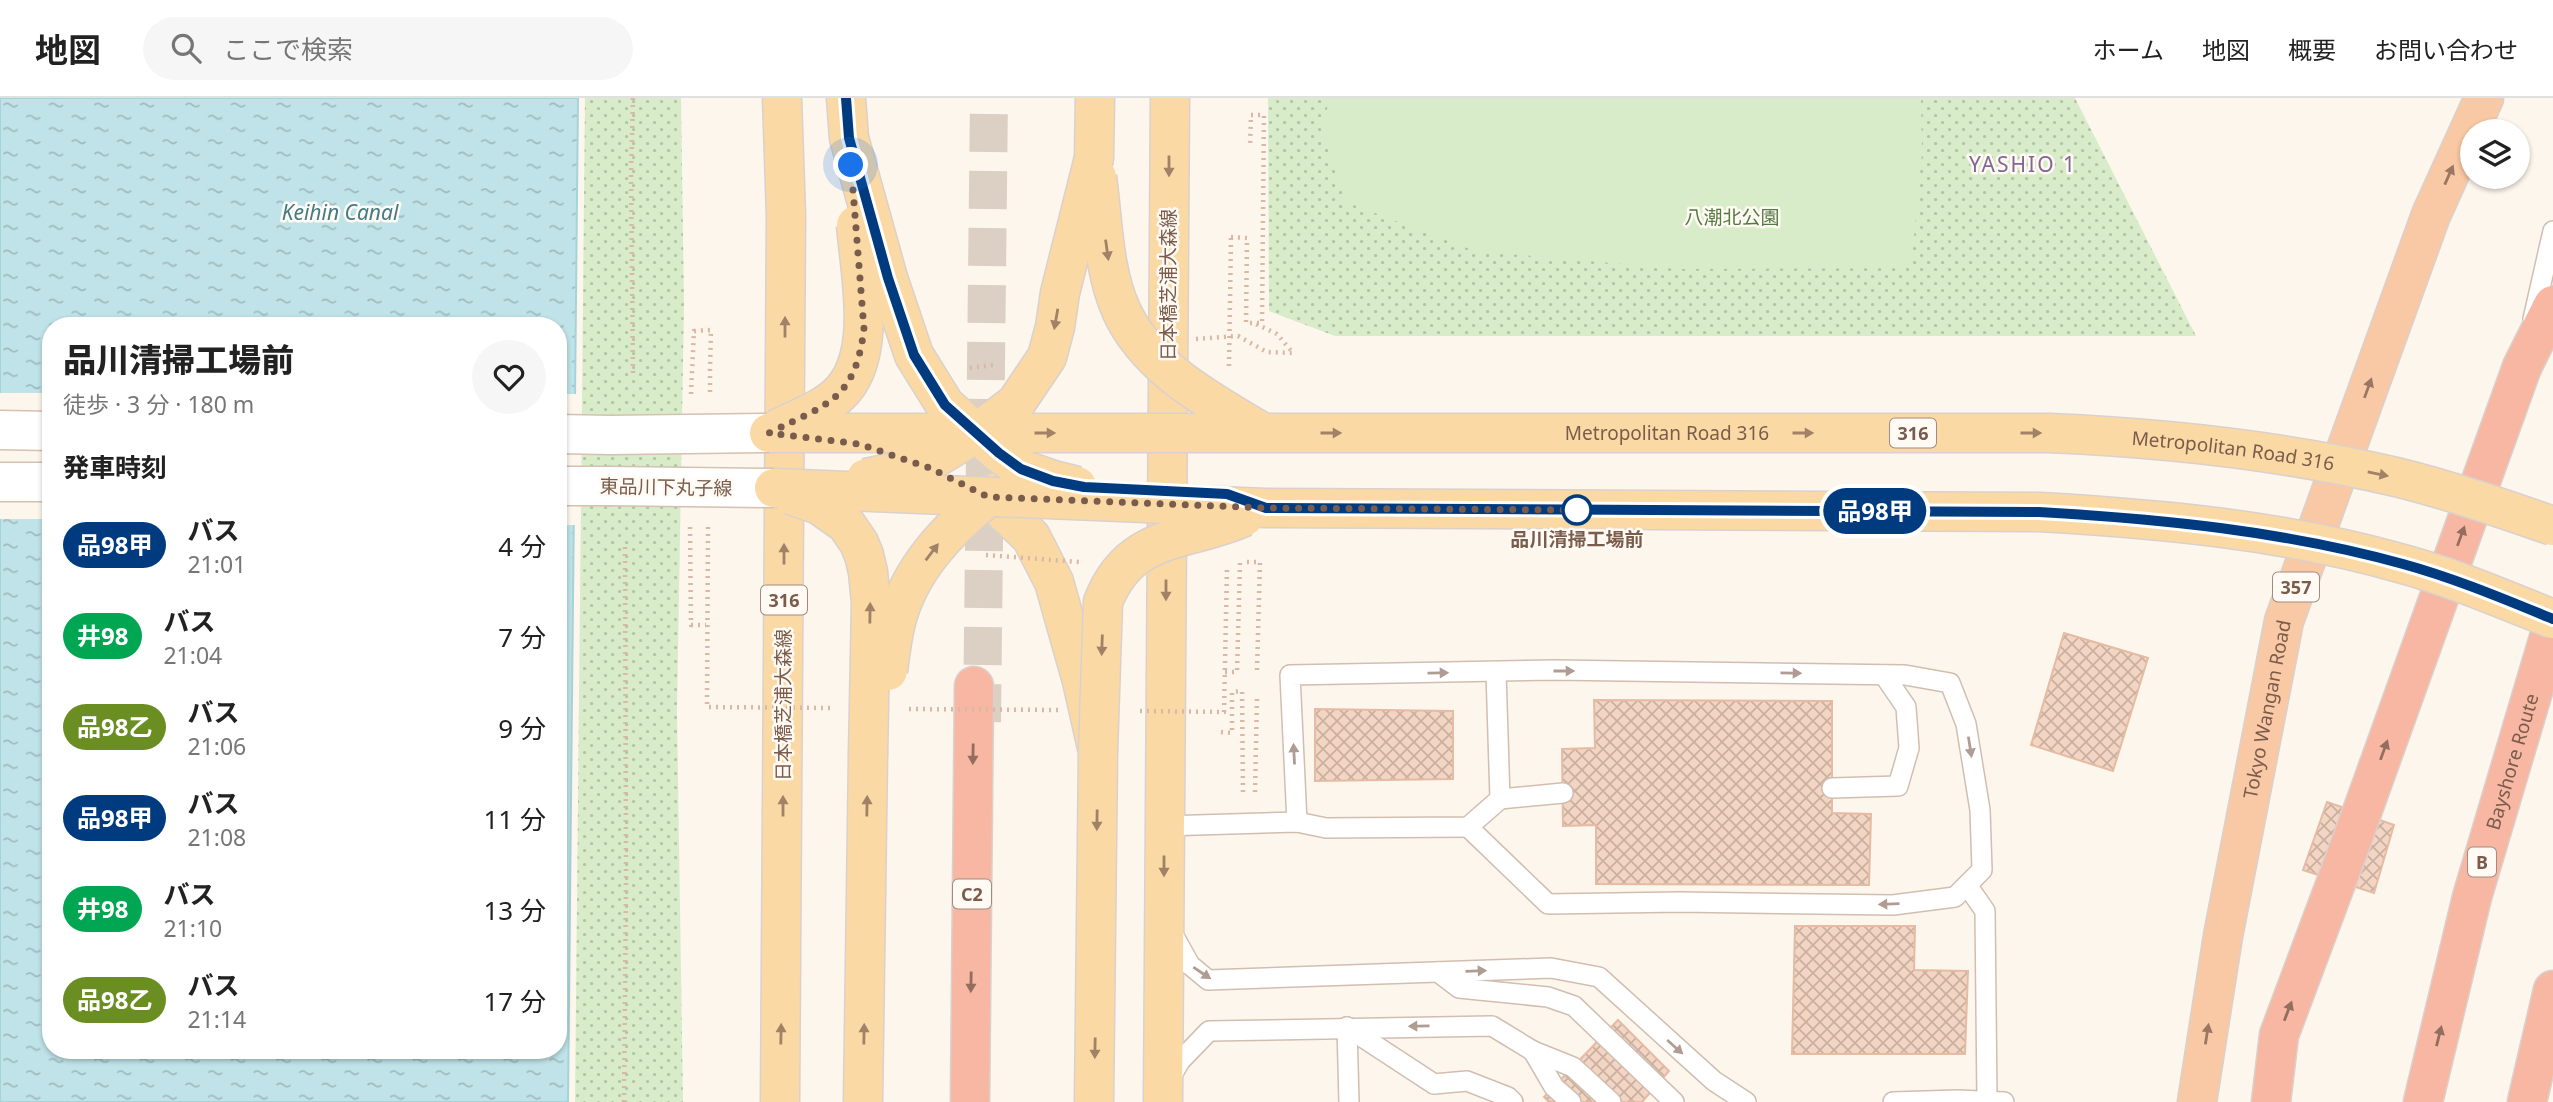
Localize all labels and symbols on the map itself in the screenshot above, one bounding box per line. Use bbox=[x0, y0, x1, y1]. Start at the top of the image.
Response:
your location bbox=[833, 147, 868, 182]
district label: YASHIO 1 bbox=[1969, 150, 2077, 178]
one-way arrow bbox=[1163, 155, 1175, 177]
one-way arrow bbox=[2443, 165, 2455, 185]
water label: Keihin Canal bbox=[282, 198, 399, 226]
park label: 八潮北公園 bbox=[1684, 204, 1780, 230]
street label: 日本橋芝浦大森線 bbox=[1155, 209, 1181, 361]
one-way arrow bbox=[1102, 239, 1113, 261]
one-way arrow bbox=[1050, 308, 1061, 330]
one-way arrow bbox=[779, 316, 791, 338]
one-way arrow bbox=[2363, 377, 2374, 398]
road number: 316 bbox=[1890, 418, 1936, 447]
street label: Metropolitan Road 316 bbox=[1565, 420, 1769, 446]
street label: Metropolitan Road 316 bbox=[2131, 425, 2337, 477]
one-way arrow bbox=[1034, 427, 1056, 439]
one-way arrow bbox=[1320, 427, 1342, 439]
one-way arrow bbox=[1793, 427, 1815, 439]
one-way arrow bbox=[2020, 427, 2042, 439]
one-way arrow bbox=[2367, 468, 2389, 479]
street label: 東品川下丸子線 bbox=[599, 473, 733, 501]
line badge: 品98甲 bbox=[1826, 488, 1924, 534]
marker: 品川清掃工場前 bbox=[1562, 495, 1592, 525]
one-way arrow bbox=[2456, 525, 2467, 546]
place label: 品川清掃工場前 bbox=[1510, 526, 1644, 552]
one-way arrow bbox=[778, 543, 790, 565]
one-way arrow bbox=[925, 543, 939, 561]
road number: 357 bbox=[2273, 573, 2319, 602]
one-way arrow bbox=[1160, 579, 1172, 601]
road number: 316 bbox=[761, 586, 807, 614]
one-way arrow bbox=[864, 602, 876, 624]
street label: Tokyo Wangan Road bbox=[2237, 618, 2297, 801]
street label: 日本橋芝浦大森線 bbox=[770, 629, 796, 781]
one-way arrow bbox=[1097, 635, 1108, 657]
one-way arrow bbox=[1553, 665, 1575, 677]
one-way arrow bbox=[1428, 667, 1450, 679]
one-way arrow bbox=[1780, 668, 1802, 679]
street label: Bayshore Route bbox=[2480, 690, 2545, 833]
one-way arrow bbox=[1965, 737, 1976, 759]
one-way arrow bbox=[2379, 739, 2390, 760]
one-way arrow bbox=[1288, 742, 1299, 764]
one-way arrow bbox=[967, 743, 979, 765]
one-way arrow bbox=[777, 795, 789, 817]
one-way arrow bbox=[861, 795, 873, 817]
one-way arrow bbox=[1091, 809, 1103, 831]
road number: B bbox=[2468, 848, 2496, 876]
one-way arrow bbox=[1158, 855, 1170, 877]
road number: C2 bbox=[953, 880, 991, 908]
one-way arrow bbox=[1878, 898, 1900, 909]
one-way arrow bbox=[1465, 965, 1487, 976]
one-way arrow bbox=[1193, 966, 1211, 980]
one-way arrow bbox=[965, 971, 977, 993]
one-way arrow bbox=[2282, 1001, 2293, 1022]
one-way arrow bbox=[1408, 1020, 1430, 1032]
one-way arrow bbox=[775, 1023, 787, 1045]
one-way arrow bbox=[858, 1023, 870, 1045]
one-way arrow bbox=[2202, 1023, 2213, 1045]
one-way arrow bbox=[2433, 1025, 2444, 1047]
one-way arrow bbox=[1089, 1037, 1101, 1059]
one-way arrow bbox=[1667, 1039, 1684, 1054]

